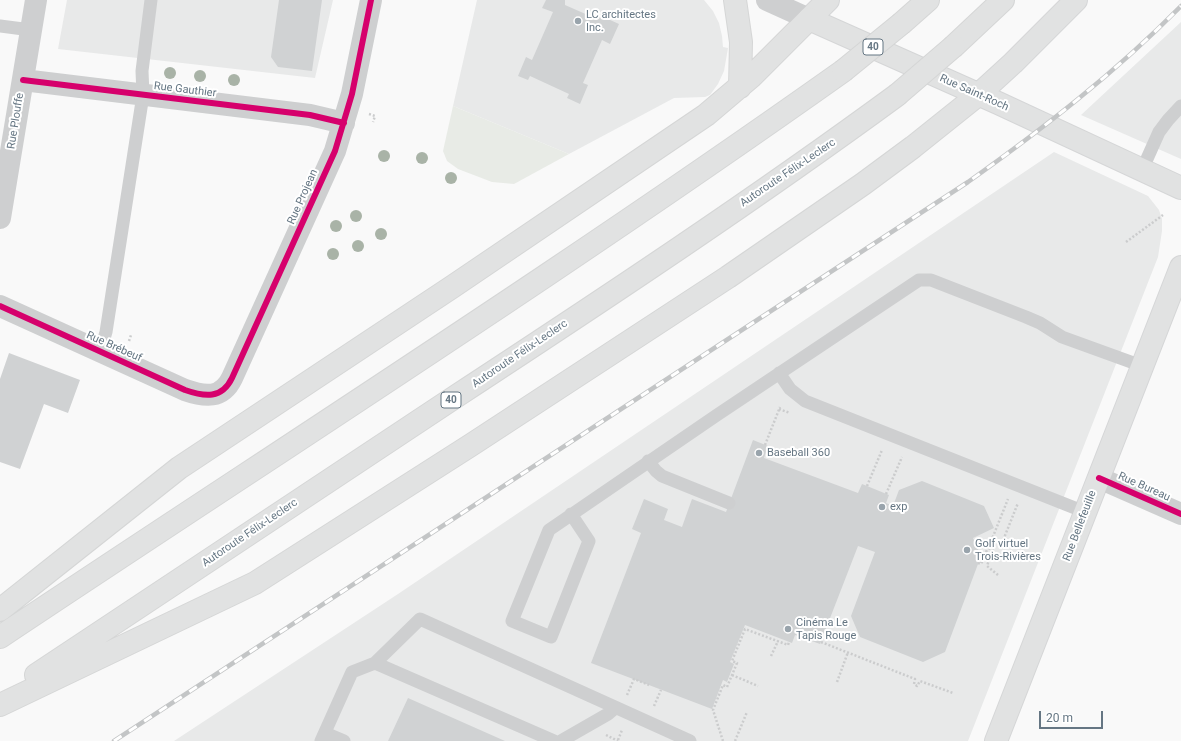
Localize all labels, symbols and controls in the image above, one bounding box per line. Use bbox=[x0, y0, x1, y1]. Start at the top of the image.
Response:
place label: LC architectes Inc. bbox=[586, 8, 656, 34]
marker: LC architectes Inc. bbox=[573, 16, 583, 26]
road number: 40 bbox=[863, 39, 883, 55]
street label: Rue Saint-Roch bbox=[937, 72, 1011, 114]
street label: Rue Gauthier bbox=[153, 80, 217, 100]
street label: Rue Plouffe bbox=[5, 92, 27, 150]
street label: Autoroute Félix-Leclerc bbox=[738, 136, 838, 210]
street label: Rue Projean bbox=[285, 167, 321, 227]
street label: Autoroute Félix-Leclerc bbox=[470, 317, 570, 391]
street label: Rue Brébeuf bbox=[84, 329, 144, 365]
road number: 40 bbox=[441, 392, 461, 408]
place label: Baseball 360 bbox=[767, 446, 830, 460]
marker: Baseball 360 bbox=[754, 448, 764, 458]
street label: Rue Bureau bbox=[1116, 470, 1172, 504]
street label: Rue Bellefeuille bbox=[1060, 489, 1100, 563]
street label: Autoroute Félix-Leclerc bbox=[200, 496, 300, 570]
place label: exp bbox=[890, 500, 907, 514]
marker: exp bbox=[877, 502, 887, 512]
place label: Golf virtuel Trois-Rivières bbox=[975, 537, 1041, 563]
marker: Golf virtuel Trois-Rivières bbox=[962, 545, 972, 555]
place label: Cinéma Le Tapis Rouge bbox=[796, 616, 856, 642]
marker: Cinéma Le Tapis Rouge bbox=[783, 624, 793, 634]
scale bar bbox=[1041, 703, 1105, 729]
text: 20 m bbox=[1046, 711, 1073, 725]

